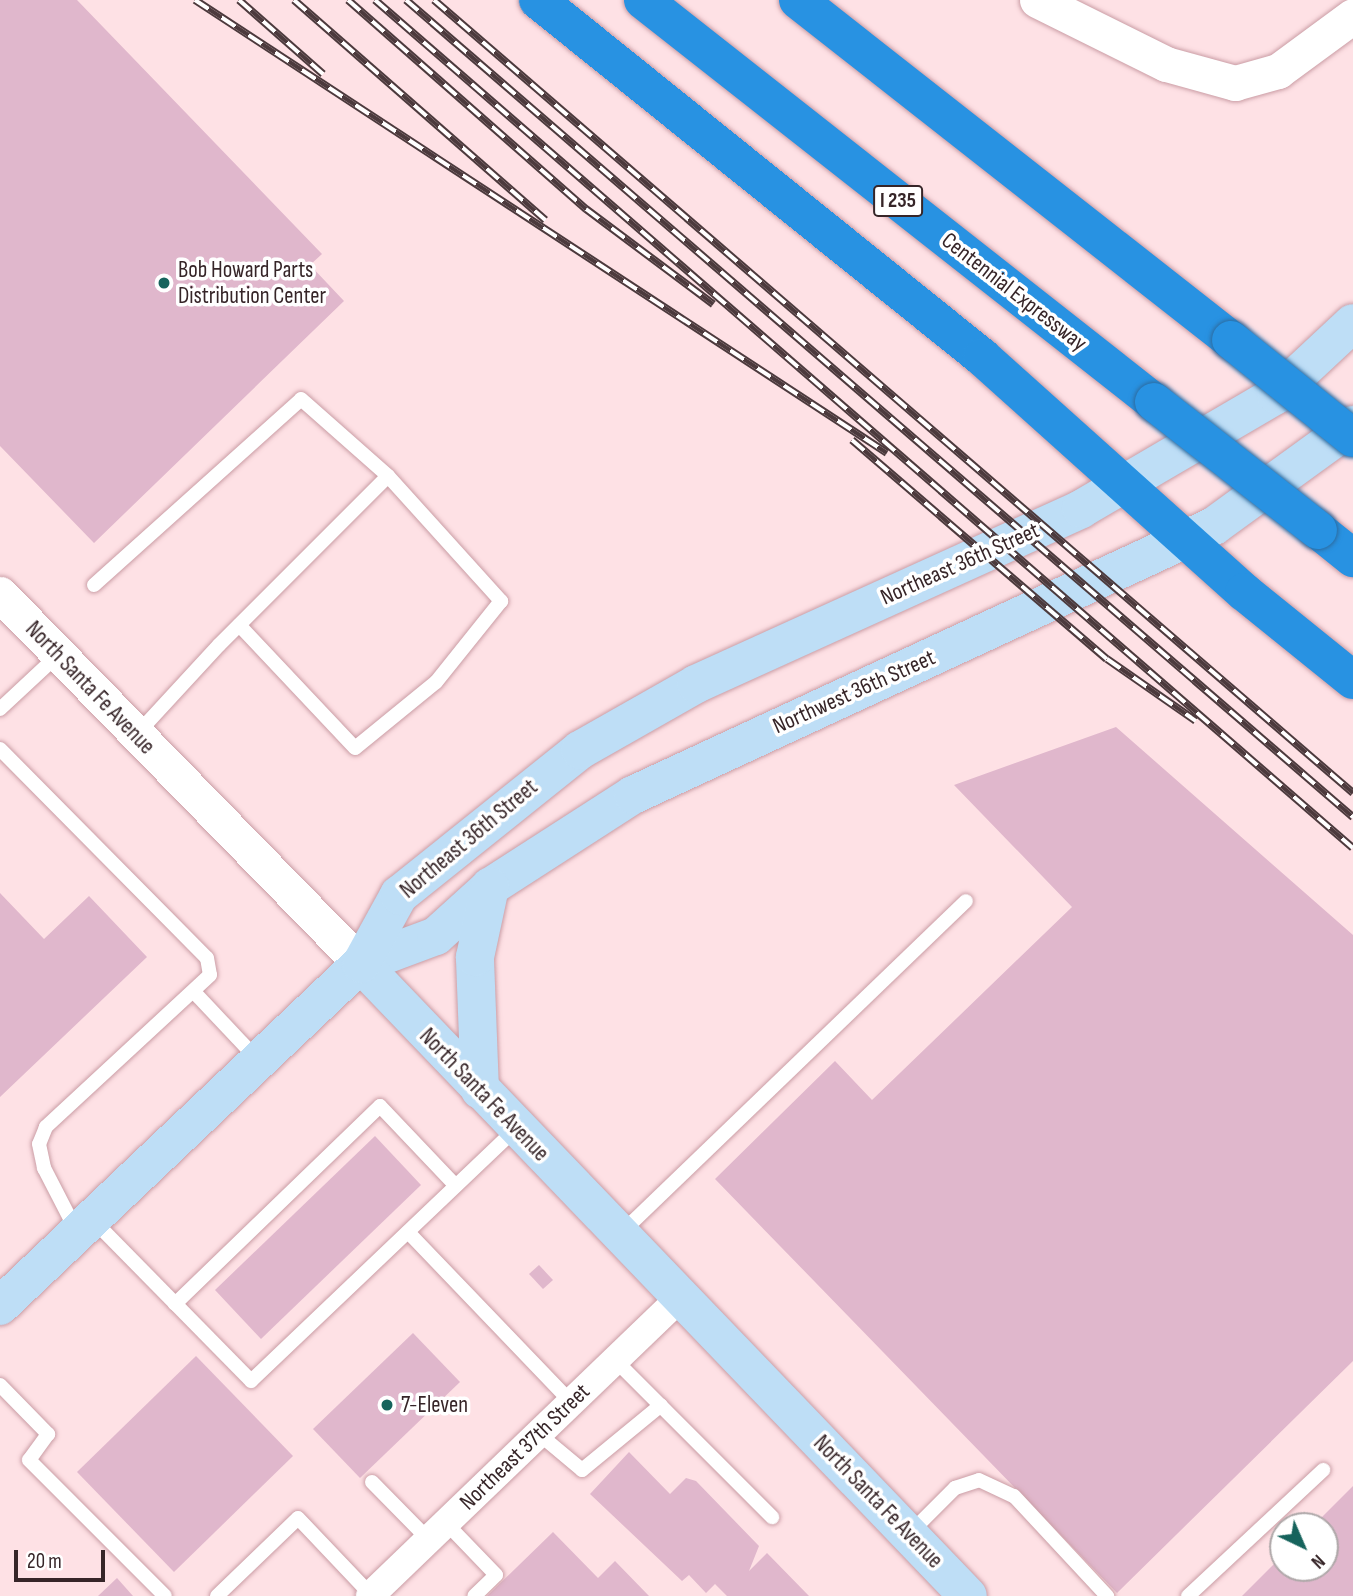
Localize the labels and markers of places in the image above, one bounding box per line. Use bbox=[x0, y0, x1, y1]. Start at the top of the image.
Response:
place label: Bob Howard Parts Distribution Center bbox=[178, 256, 326, 310]
marker: Bob Howard Parts Distribution Center bbox=[156, 275, 172, 291]
place label: 7-Eleven bbox=[401, 1391, 468, 1419]
marker: 7-Eleven bbox=[379, 1397, 395, 1413]

